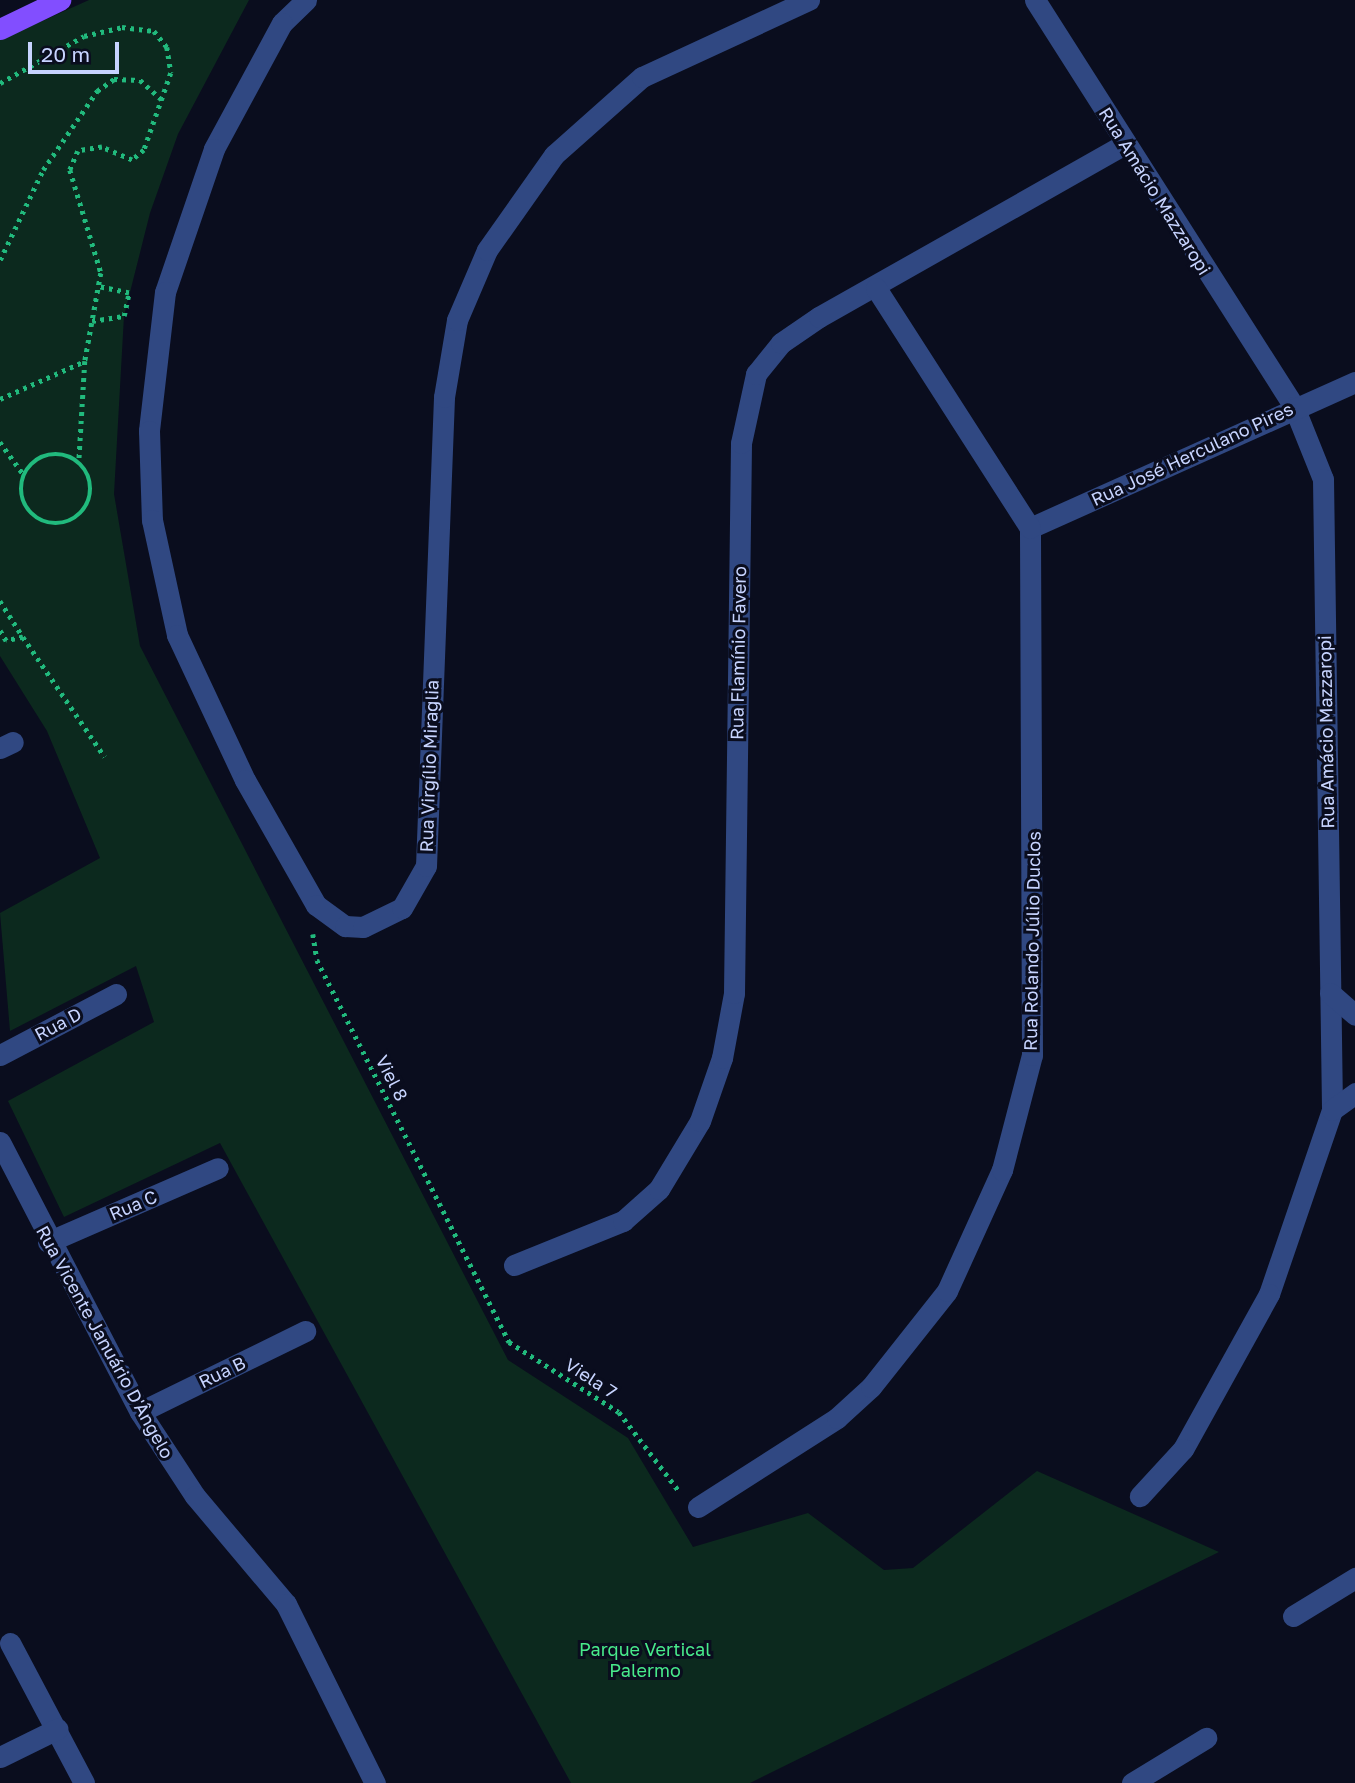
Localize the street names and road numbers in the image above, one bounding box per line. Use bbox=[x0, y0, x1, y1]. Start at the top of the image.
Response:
street label: Rua Amácio Mazzaropi bbox=[1095, 103, 1215, 279]
street label: Rua José Herculano Pires bbox=[1088, 398, 1296, 510]
street label: Rua Flamínio Favero bbox=[726, 566, 750, 740]
street label: Rua Amácio Mazzaropi bbox=[1314, 635, 1338, 829]
street label: Rua Virgílio Miraglia bbox=[415, 679, 443, 853]
street label: Rua Rolando Júlio Duclos bbox=[1019, 831, 1045, 1051]
street label: Rua D bbox=[31, 1003, 85, 1045]
street label: Viel 8 bbox=[371, 1051, 413, 1105]
street label: Rua C bbox=[106, 1185, 160, 1225]
street label: Rua Vicente Januário D'Ângelo bbox=[32, 1222, 178, 1462]
street label: Rua B bbox=[195, 1351, 249, 1393]
street label: Viela 7 bbox=[561, 1353, 621, 1403]

